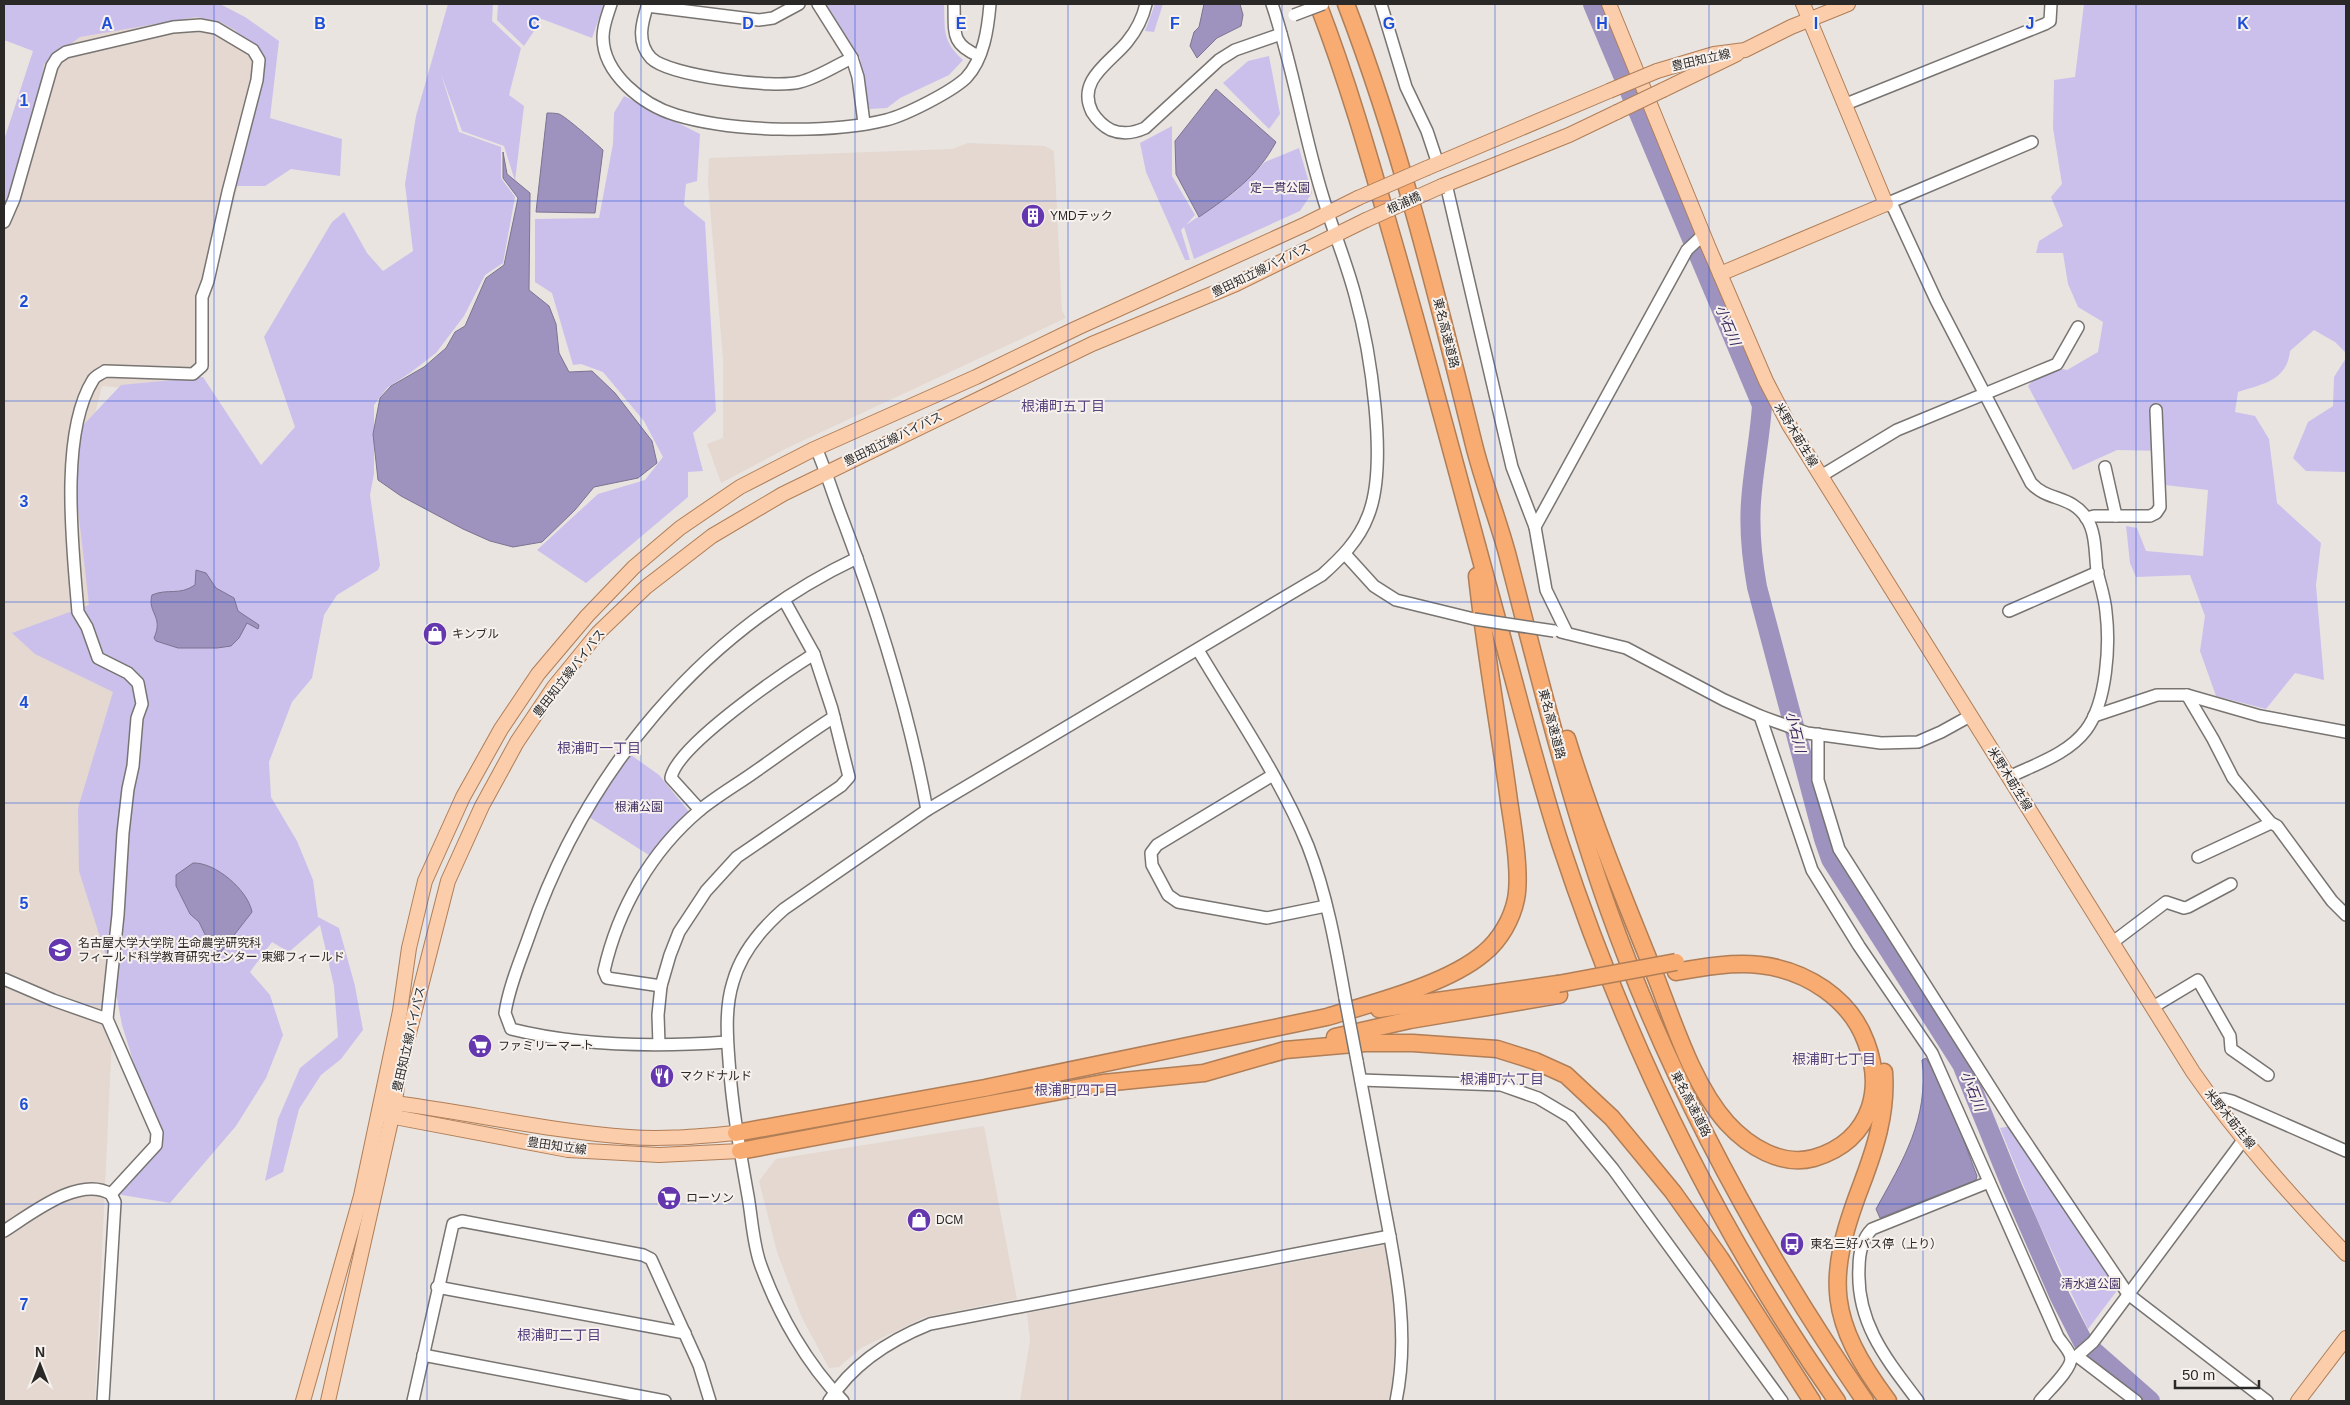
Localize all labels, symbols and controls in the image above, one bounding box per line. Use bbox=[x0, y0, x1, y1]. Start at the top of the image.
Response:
text: A bbox=[101, 15, 113, 32]
text: B bbox=[314, 15, 326, 32]
text: C bbox=[528, 15, 540, 32]
text: D bbox=[742, 15, 754, 32]
text: E bbox=[956, 15, 967, 32]
text: F bbox=[1170, 15, 1180, 32]
text: G bbox=[1383, 15, 1395, 32]
text: H bbox=[1596, 15, 1608, 32]
text: I bbox=[1814, 15, 1818, 32]
text: J bbox=[2026, 15, 2034, 32]
text: K bbox=[2237, 15, 2249, 32]
street label: 豊田知立線 bbox=[1670, 46, 1732, 74]
text: 1 bbox=[20, 92, 29, 109]
park label: 定一貫公園 bbox=[1250, 181, 1310, 195]
street label: 根浦橋 bbox=[1385, 189, 1423, 217]
building icon: YMDテック bbox=[1020, 203, 1046, 229]
place label: YMDテック bbox=[1050, 209, 1113, 223]
street label: 豊田知立線バイパス bbox=[1210, 240, 1312, 300]
text: 2 bbox=[20, 293, 29, 310]
street label: 東名高速道路 bbox=[1430, 296, 1462, 370]
water label: 小石川 bbox=[1712, 303, 1744, 349]
district label: 根浦町五丁目 bbox=[1021, 398, 1105, 414]
street label: 米野木莇生線 bbox=[1771, 401, 1821, 469]
street label: 豊田知立線バイパス bbox=[842, 409, 944, 469]
text: 3 bbox=[20, 493, 29, 510]
shop icon: キンブル bbox=[422, 621, 448, 647]
street label: 豊田知立線バイパス bbox=[530, 626, 608, 720]
place label: キンブル bbox=[452, 627, 499, 641]
street label: 東名高速道路 bbox=[1536, 687, 1568, 761]
text: 4 bbox=[20, 694, 29, 711]
water label: 小石川 bbox=[1783, 710, 1809, 756]
district label: 根浦町一丁目 bbox=[557, 740, 641, 756]
street label: 米野木莇生線 bbox=[1985, 745, 2035, 813]
park label: 根浦公園 bbox=[615, 800, 663, 814]
text: 5 bbox=[20, 895, 29, 912]
place label: 名古屋大学大学院 生命農学研究科 フィールド科学教育研究センター 東郷フィールド bbox=[78, 936, 345, 964]
school or university icon: 名古屋大学大学院 生命農学研究科 フィールド科学教育研究センター 東郷フィールド bbox=[47, 937, 73, 963]
street label: 豊田知立線バイパス bbox=[390, 985, 428, 1093]
supermarket icon: ファミリーマート bbox=[467, 1033, 493, 1059]
place label: ファミリーマート bbox=[498, 1039, 594, 1053]
district label: 根浦町七丁目 bbox=[1792, 1051, 1876, 1067]
restaurant icon: マクドナルド bbox=[649, 1063, 675, 1089]
place label: マクドナルド bbox=[680, 1069, 752, 1083]
street label: 東名高速道路 bbox=[1668, 1069, 1714, 1139]
water label: 小石川 bbox=[1958, 1069, 1989, 1115]
district label: 根浦町六丁目 bbox=[1460, 1071, 1544, 1087]
district label: 根浦町四丁目 bbox=[1034, 1082, 1118, 1098]
street label: 米野木莇生線 bbox=[2202, 1087, 2258, 1151]
text: 6 bbox=[20, 1096, 29, 1113]
street label: 豊田知立線 bbox=[526, 1135, 588, 1157]
supermarket icon: ローソン bbox=[656, 1185, 682, 1211]
place label: ローソン bbox=[686, 1191, 734, 1205]
shop icon: DCM bbox=[906, 1207, 932, 1233]
place label: DCM bbox=[936, 1213, 963, 1227]
bus stop icon: 東名三好バス停（上り） bbox=[1779, 1231, 1805, 1257]
place label: 東名三好バス停（上り） bbox=[1810, 1237, 1942, 1251]
park label: 清水道公園 bbox=[2061, 1277, 2121, 1291]
text: 7 bbox=[20, 1296, 29, 1313]
district label: 根浦町二丁目 bbox=[517, 1327, 601, 1343]
north arrow bbox=[15, 1340, 65, 1390]
text: N bbox=[35, 1344, 45, 1360]
scale bar bbox=[2175, 1358, 2259, 1390]
text: 50 m bbox=[2182, 1366, 2215, 1383]

